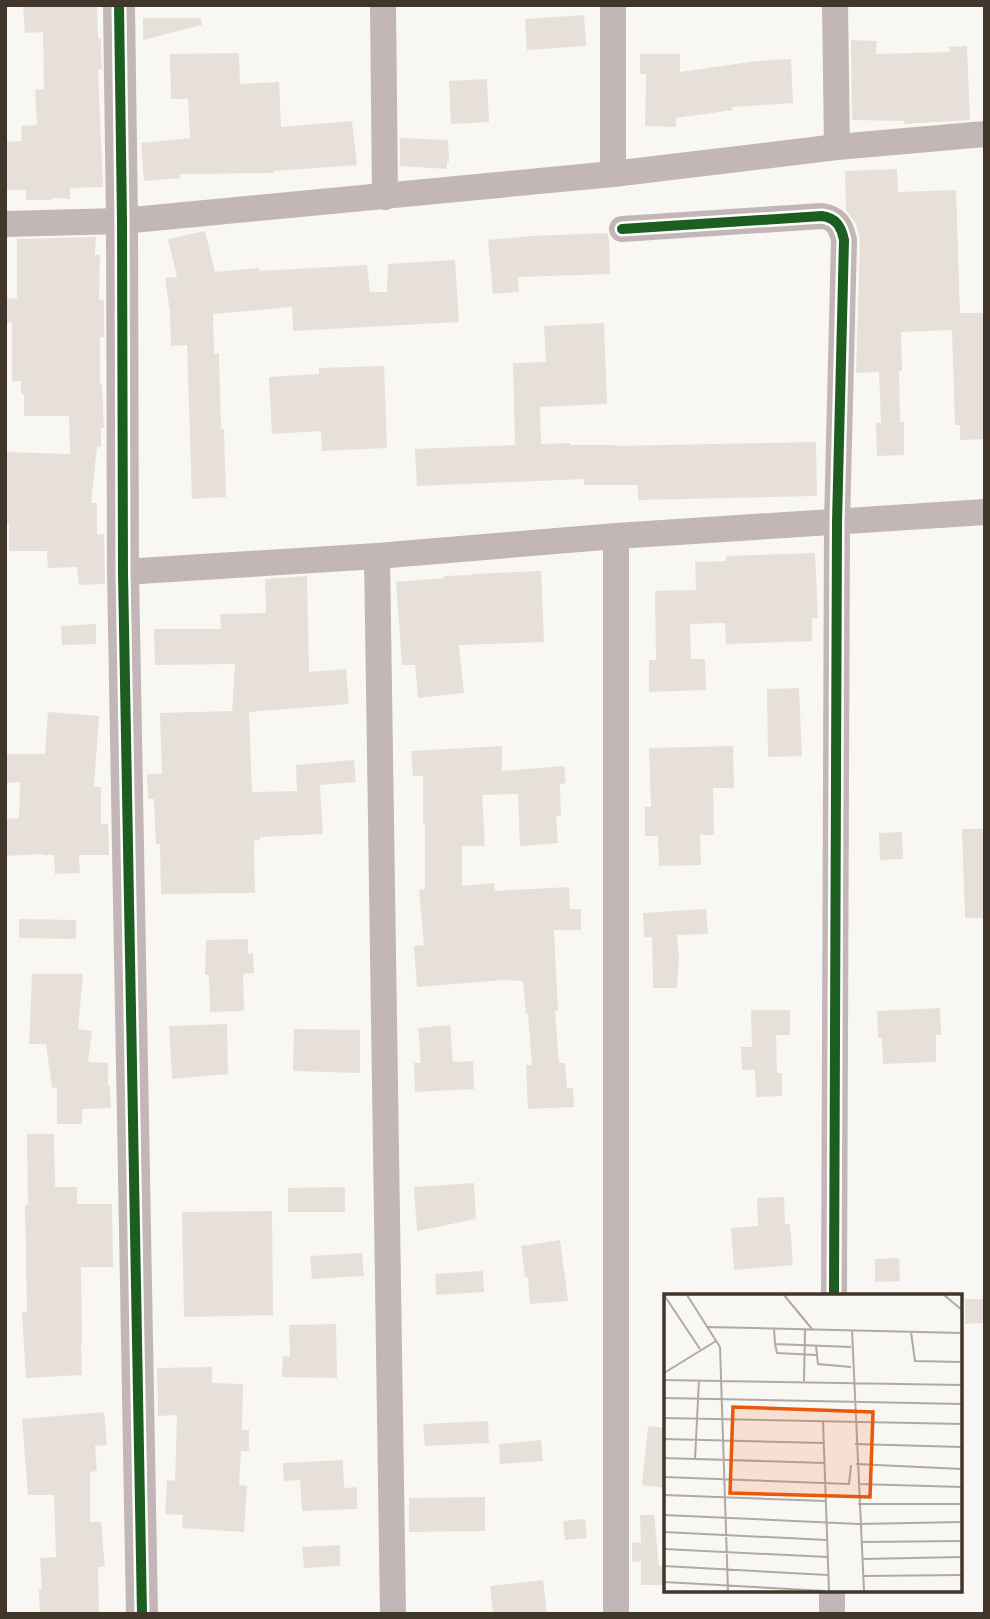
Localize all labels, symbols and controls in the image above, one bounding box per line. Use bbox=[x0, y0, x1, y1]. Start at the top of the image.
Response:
inset map bbox=[664, 1294, 962, 1591]

